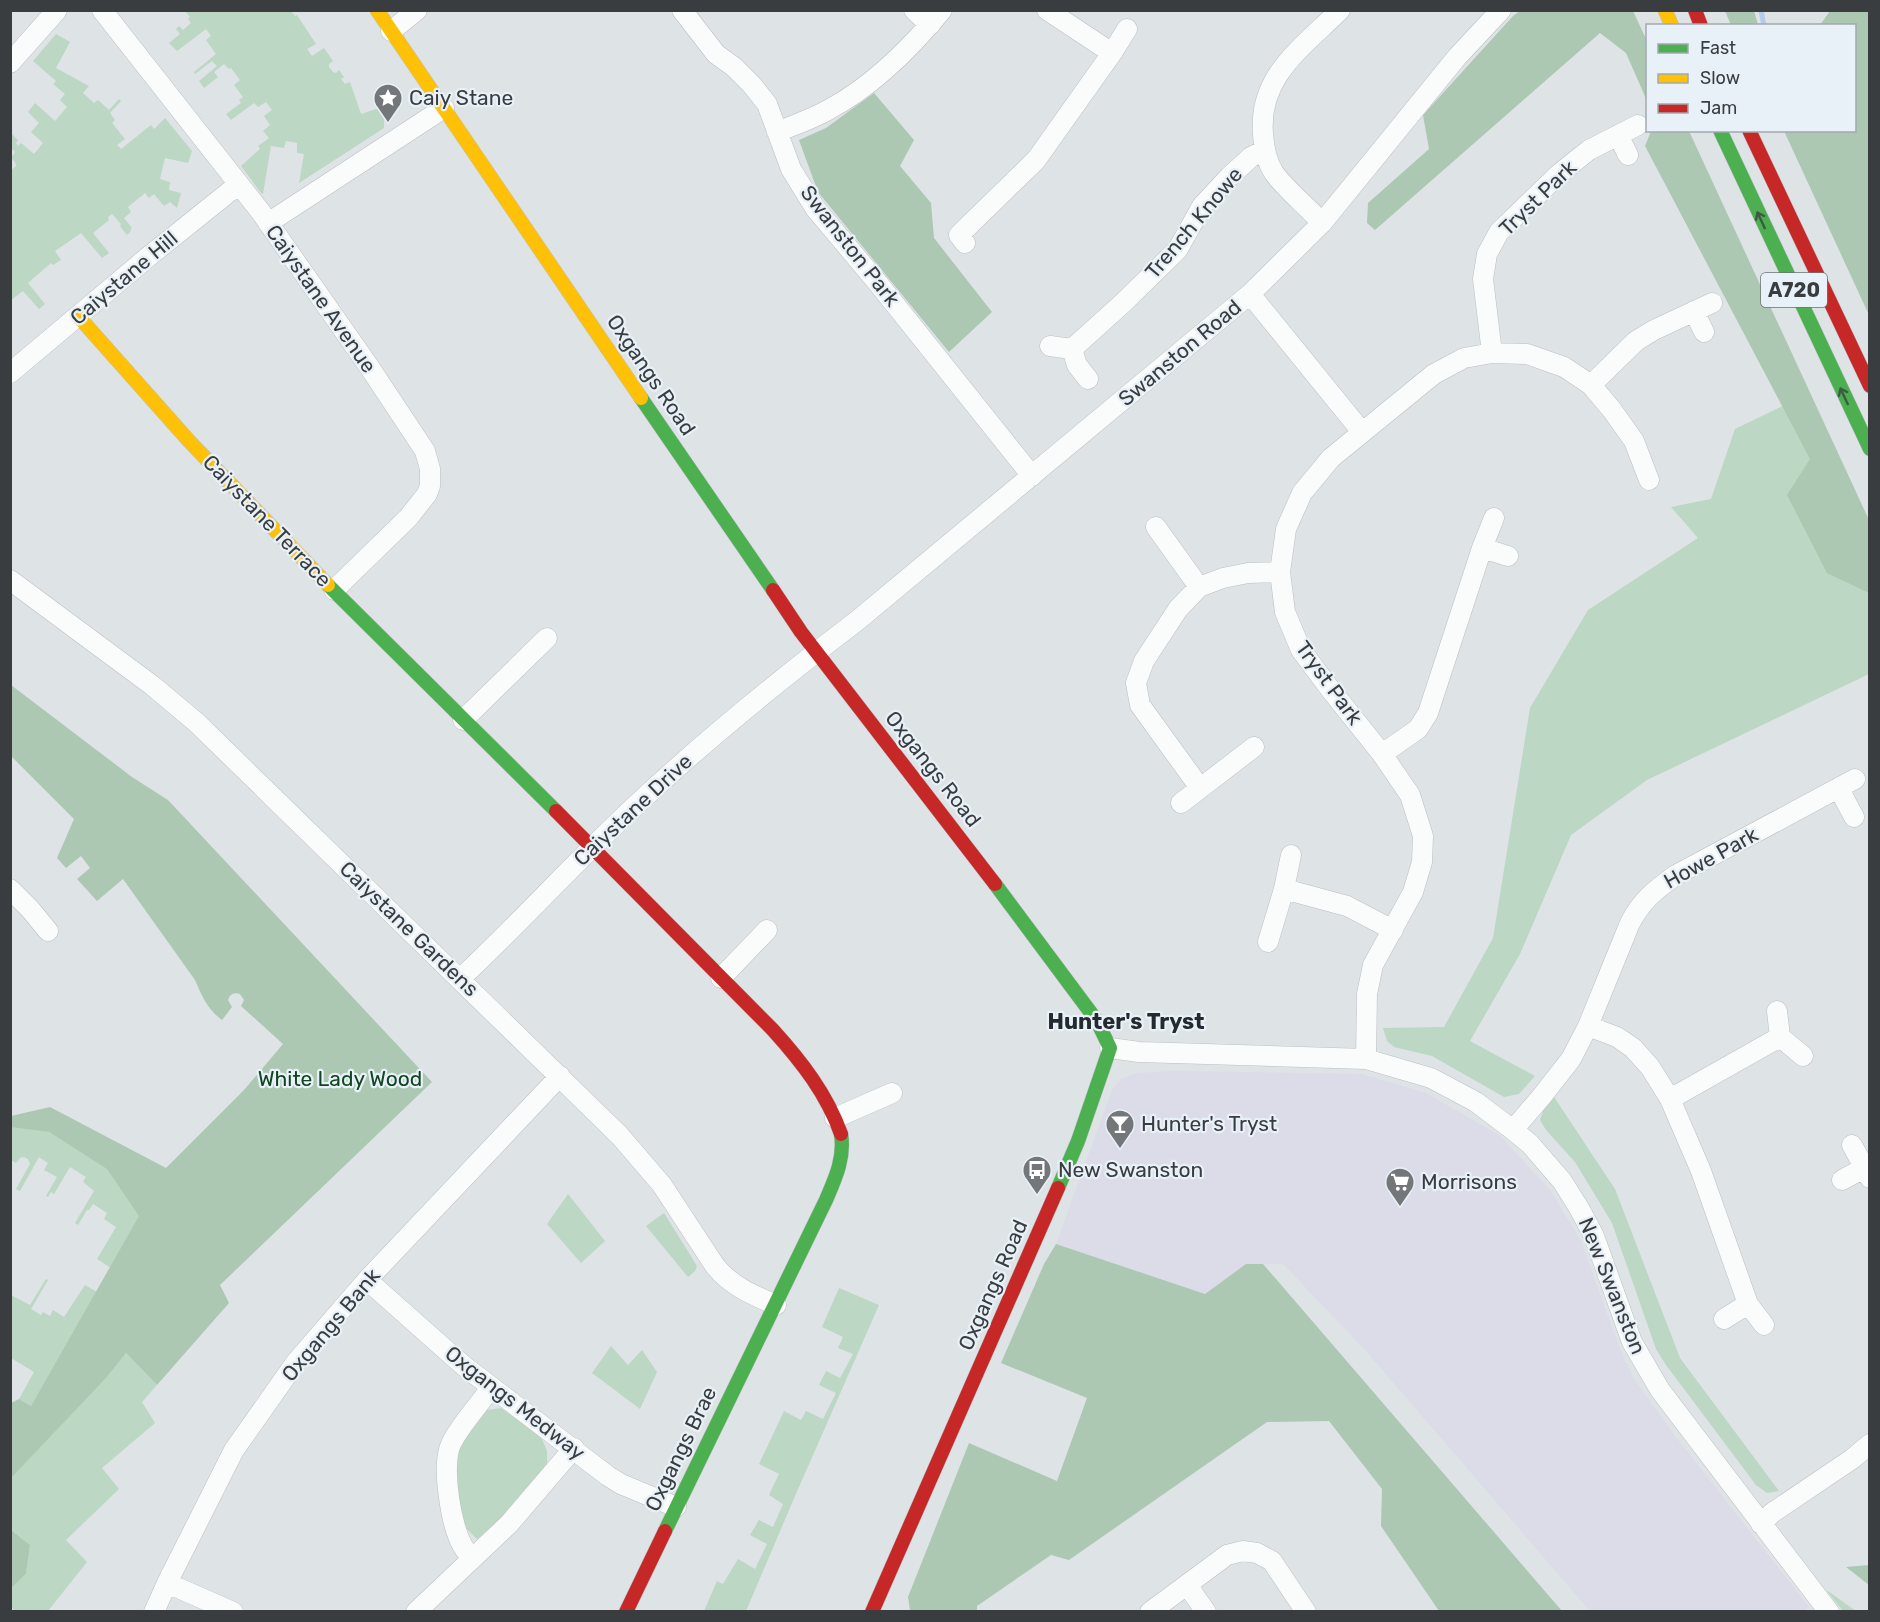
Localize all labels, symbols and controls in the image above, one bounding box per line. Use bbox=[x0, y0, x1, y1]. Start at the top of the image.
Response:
legend bbox=[1646, 24, 1856, 132]
text: Fast bbox=[1700, 37, 1736, 59]
text: Slow bbox=[1700, 67, 1740, 89]
place icon: Caiy Stane bbox=[372, 82, 404, 124]
place label: Caiy Stane bbox=[409, 85, 513, 110]
text: Jam bbox=[1700, 97, 1737, 119]
street label: Tryst Park bbox=[1494, 155, 1581, 240]
street label: Trench Knowe bbox=[1140, 162, 1247, 283]
street label: Swanston Park bbox=[795, 180, 905, 311]
one-way arrow bbox=[1754, 211, 1766, 229]
street label: Caiystane Avenue bbox=[261, 220, 382, 378]
street label: Caiystane Hill bbox=[65, 226, 182, 330]
road number: A720 bbox=[1761, 273, 1827, 307]
street label: Swanston Road bbox=[1113, 294, 1246, 411]
street label: Oxgangs Road bbox=[602, 310, 701, 440]
one-way arrow bbox=[1838, 387, 1850, 405]
street label: Caiystane Terrace bbox=[198, 449, 337, 592]
street label: Tryst Park bbox=[1291, 636, 1368, 730]
street label: Oxgangs Road bbox=[880, 706, 986, 832]
street label: Caiystane Drive bbox=[568, 748, 697, 871]
street label: Howe Park bbox=[1659, 821, 1762, 894]
street label: Caiystane Gardens bbox=[335, 856, 484, 1001]
district label: Hunter's Tryst bbox=[1048, 1008, 1205, 1035]
park label: White Lady Wood bbox=[258, 1066, 422, 1091]
bar icon: Hunter's Tryst bbox=[1104, 1108, 1136, 1150]
place label: Hunter's Tryst bbox=[1141, 1111, 1277, 1136]
bus stop icon: New Swanston bbox=[1021, 1154, 1053, 1196]
place label: New Swanston bbox=[1058, 1157, 1203, 1182]
supermarket icon: Morrisons bbox=[1384, 1166, 1416, 1208]
place label: Morrisons bbox=[1421, 1169, 1517, 1194]
street label: New Swanston bbox=[1574, 1214, 1651, 1358]
street label: Oxgangs Road bbox=[953, 1216, 1032, 1354]
street label: Oxgangs Bank bbox=[276, 1263, 385, 1386]
street label: Oxgangs Medway bbox=[440, 1340, 591, 1465]
street label: Oxgangs Brae bbox=[640, 1382, 722, 1515]

